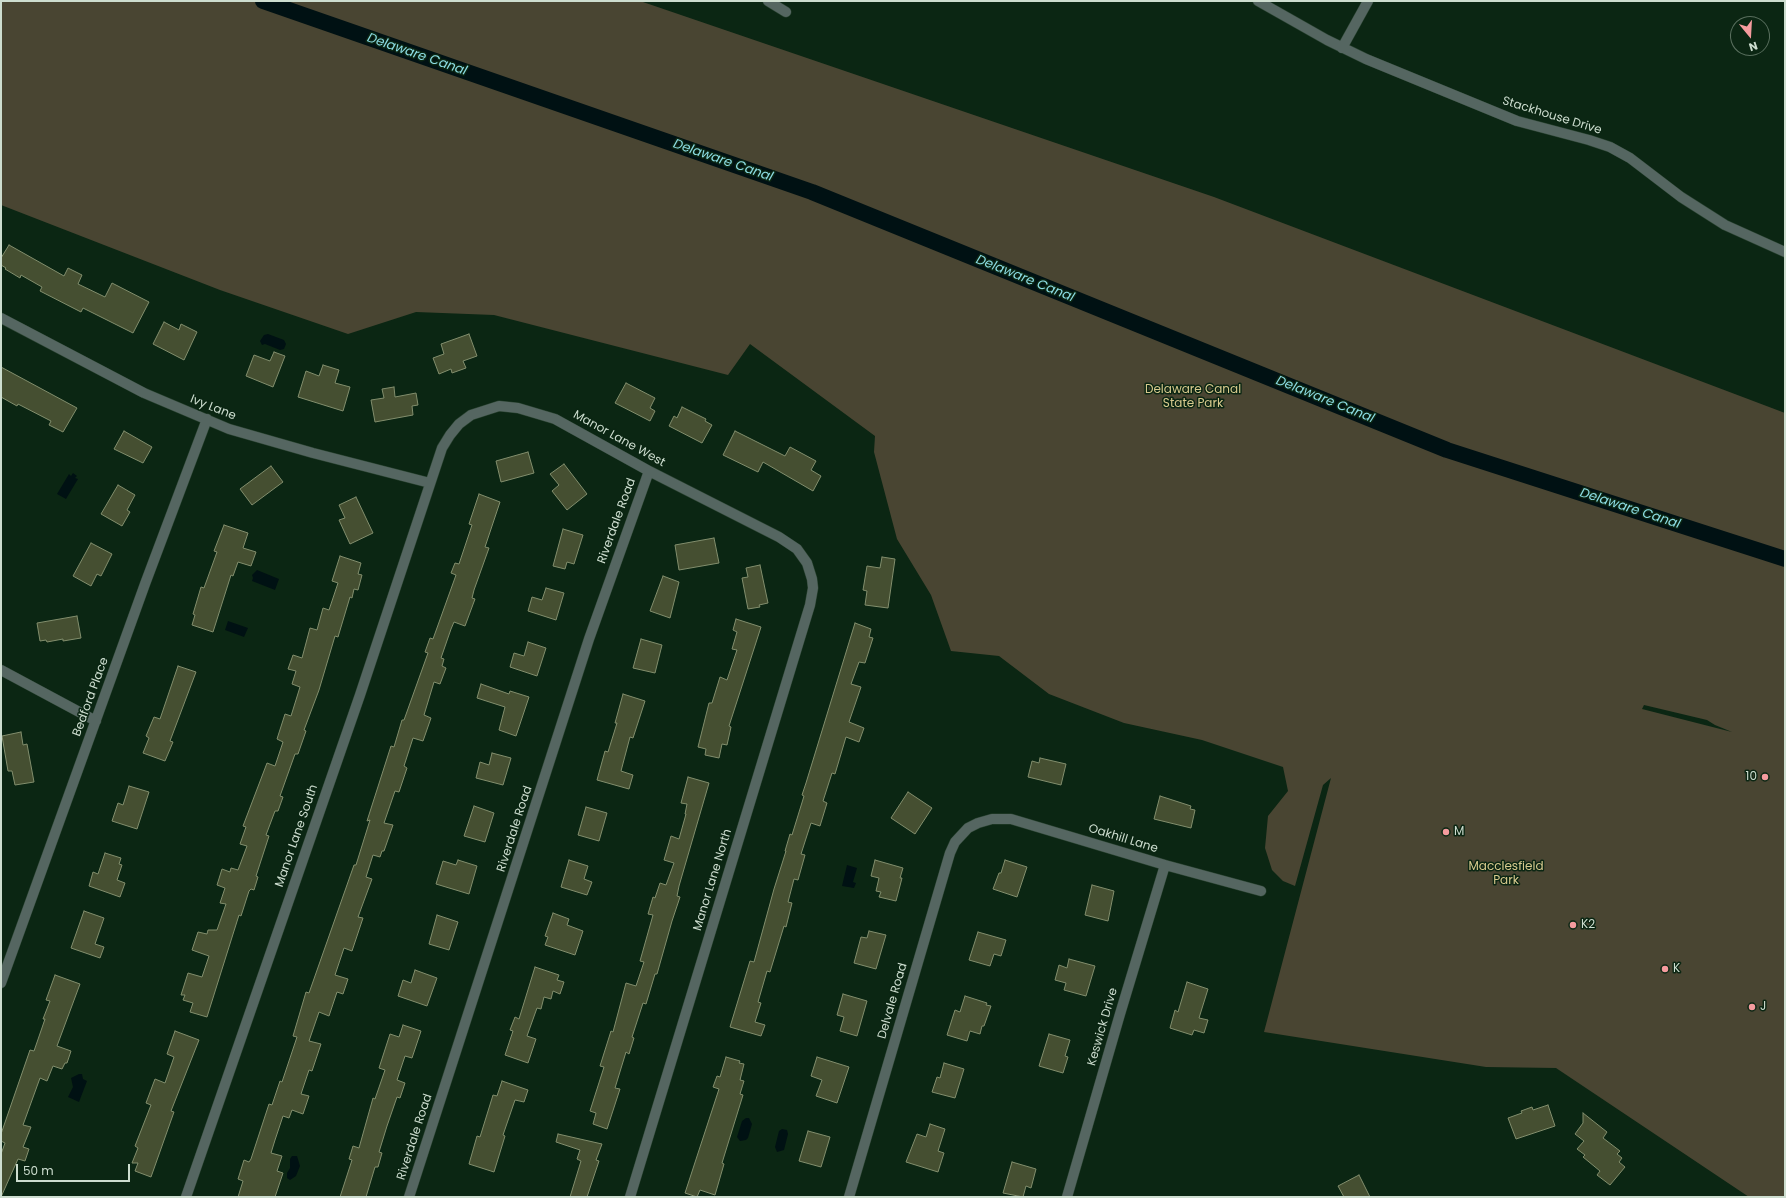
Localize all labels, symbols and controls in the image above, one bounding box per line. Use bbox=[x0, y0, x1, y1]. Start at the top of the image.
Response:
north arrow bbox=[1730, 16, 1770, 56]
water label: Delaware Canal bbox=[365, 31, 469, 79]
text: N bbox=[1747, 38, 1760, 55]
street label: Stackhouse Drive bbox=[1501, 94, 1603, 138]
water label: Delaware Canal bbox=[671, 137, 775, 185]
water label: Delaware Canal bbox=[974, 252, 1076, 306]
water label: Delaware Canal bbox=[1274, 373, 1376, 427]
park label: Delaware Canal State Park bbox=[1145, 383, 1241, 411]
street label: Ivy Lane bbox=[188, 392, 238, 424]
street label: Manor Lane West bbox=[571, 408, 667, 470]
street label: Riverdale Road bbox=[595, 476, 639, 566]
water label: Delaware Canal bbox=[1578, 485, 1682, 533]
street label: Bedford Place bbox=[70, 656, 112, 738]
place label: 10 bbox=[1746, 770, 1757, 784]
marker: 10 bbox=[1760, 772, 1770, 782]
street label: Manor Lane South bbox=[273, 783, 321, 889]
street label: Riverdale Road bbox=[494, 784, 536, 874]
street label: Oakhill Lane bbox=[1087, 822, 1159, 856]
place label: M bbox=[1454, 825, 1464, 839]
street label: Manor Lane North bbox=[691, 827, 735, 933]
marker: M bbox=[1441, 827, 1451, 837]
park label: Macclesfield Park bbox=[1468, 860, 1544, 888]
place label: K2 bbox=[1581, 918, 1595, 932]
marker: K2 bbox=[1568, 920, 1578, 930]
street label: Delvale Road bbox=[875, 961, 911, 1041]
place label: K bbox=[1673, 962, 1680, 976]
marker: K bbox=[1660, 964, 1670, 974]
street label: Keswick Drive bbox=[1085, 986, 1121, 1068]
place label: J bbox=[1760, 1000, 1766, 1014]
marker: J bbox=[1747, 1002, 1757, 1012]
street label: Riverdale Road bbox=[394, 1092, 436, 1182]
scale bar bbox=[18, 1156, 132, 1182]
text: 50 m bbox=[23, 1162, 54, 1179]

